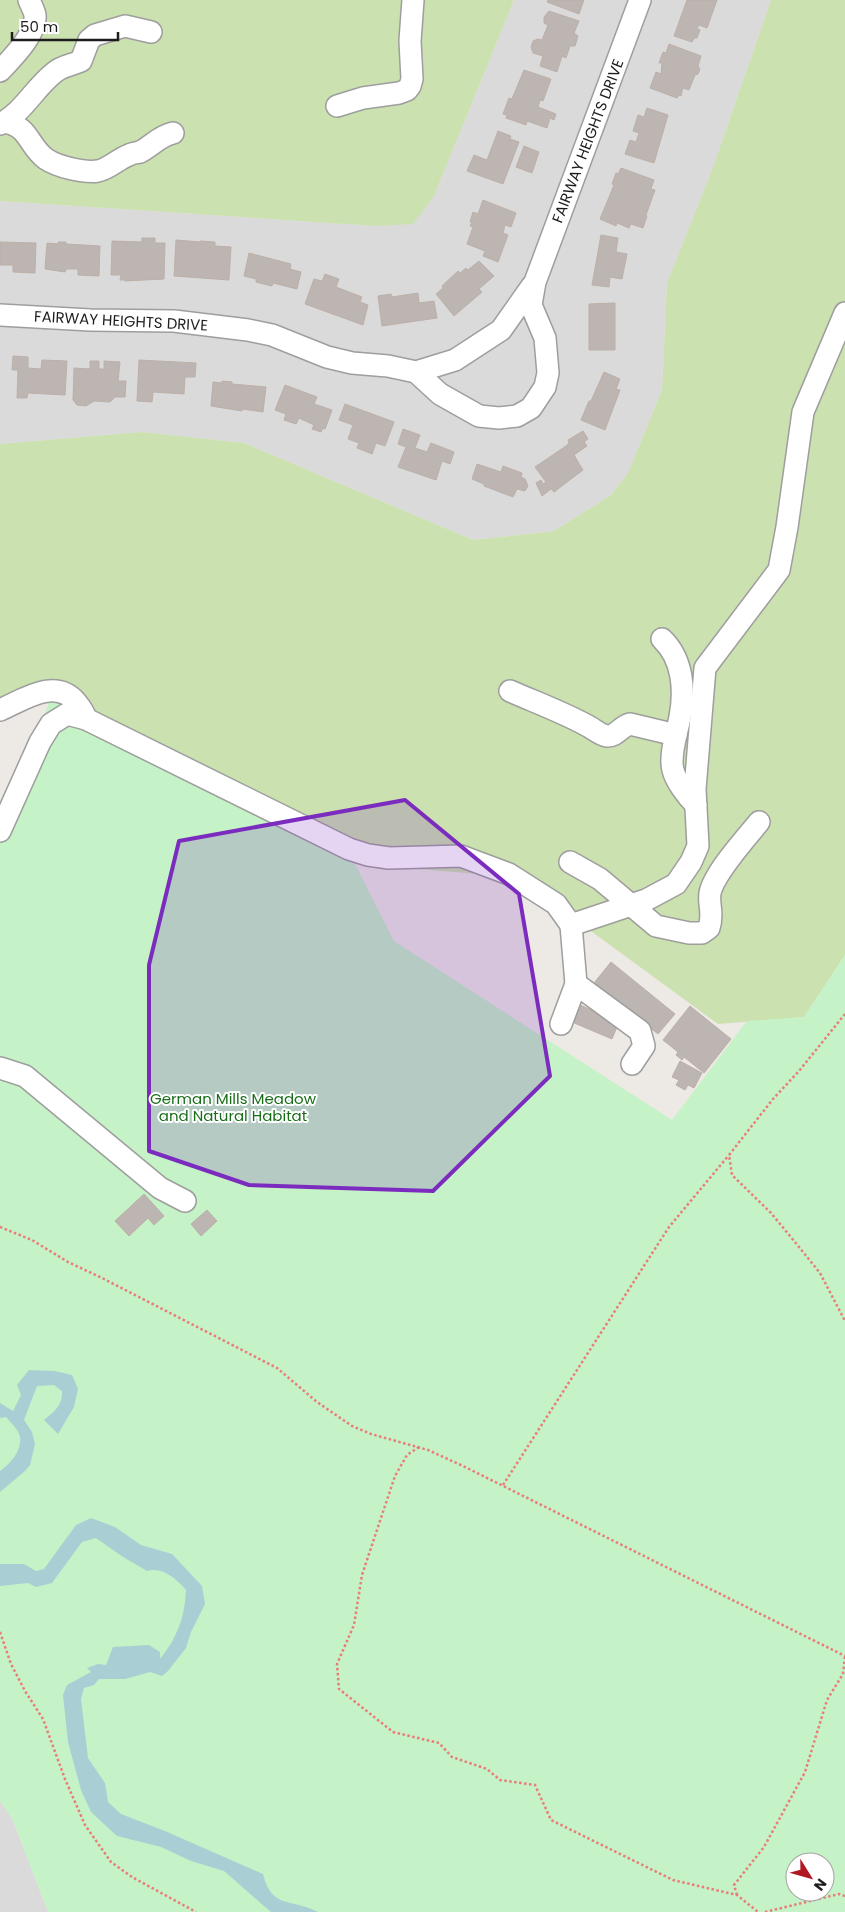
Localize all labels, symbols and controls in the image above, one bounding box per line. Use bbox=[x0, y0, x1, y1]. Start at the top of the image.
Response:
scale bar bbox=[12, 10, 119, 42]
text: 50 m bbox=[20, 16, 58, 37]
street label: FAIRWAY HEIGHTS DRIVE bbox=[547, 56, 629, 226]
street label: FAIRWAY HEIGHTS DRIVE bbox=[34, 305, 208, 336]
park label: German Mills Meadow and Natural Habitat bbox=[150, 1088, 317, 1126]
north arrow bbox=[785, 1852, 835, 1902]
text: N bbox=[809, 1875, 832, 1895]

